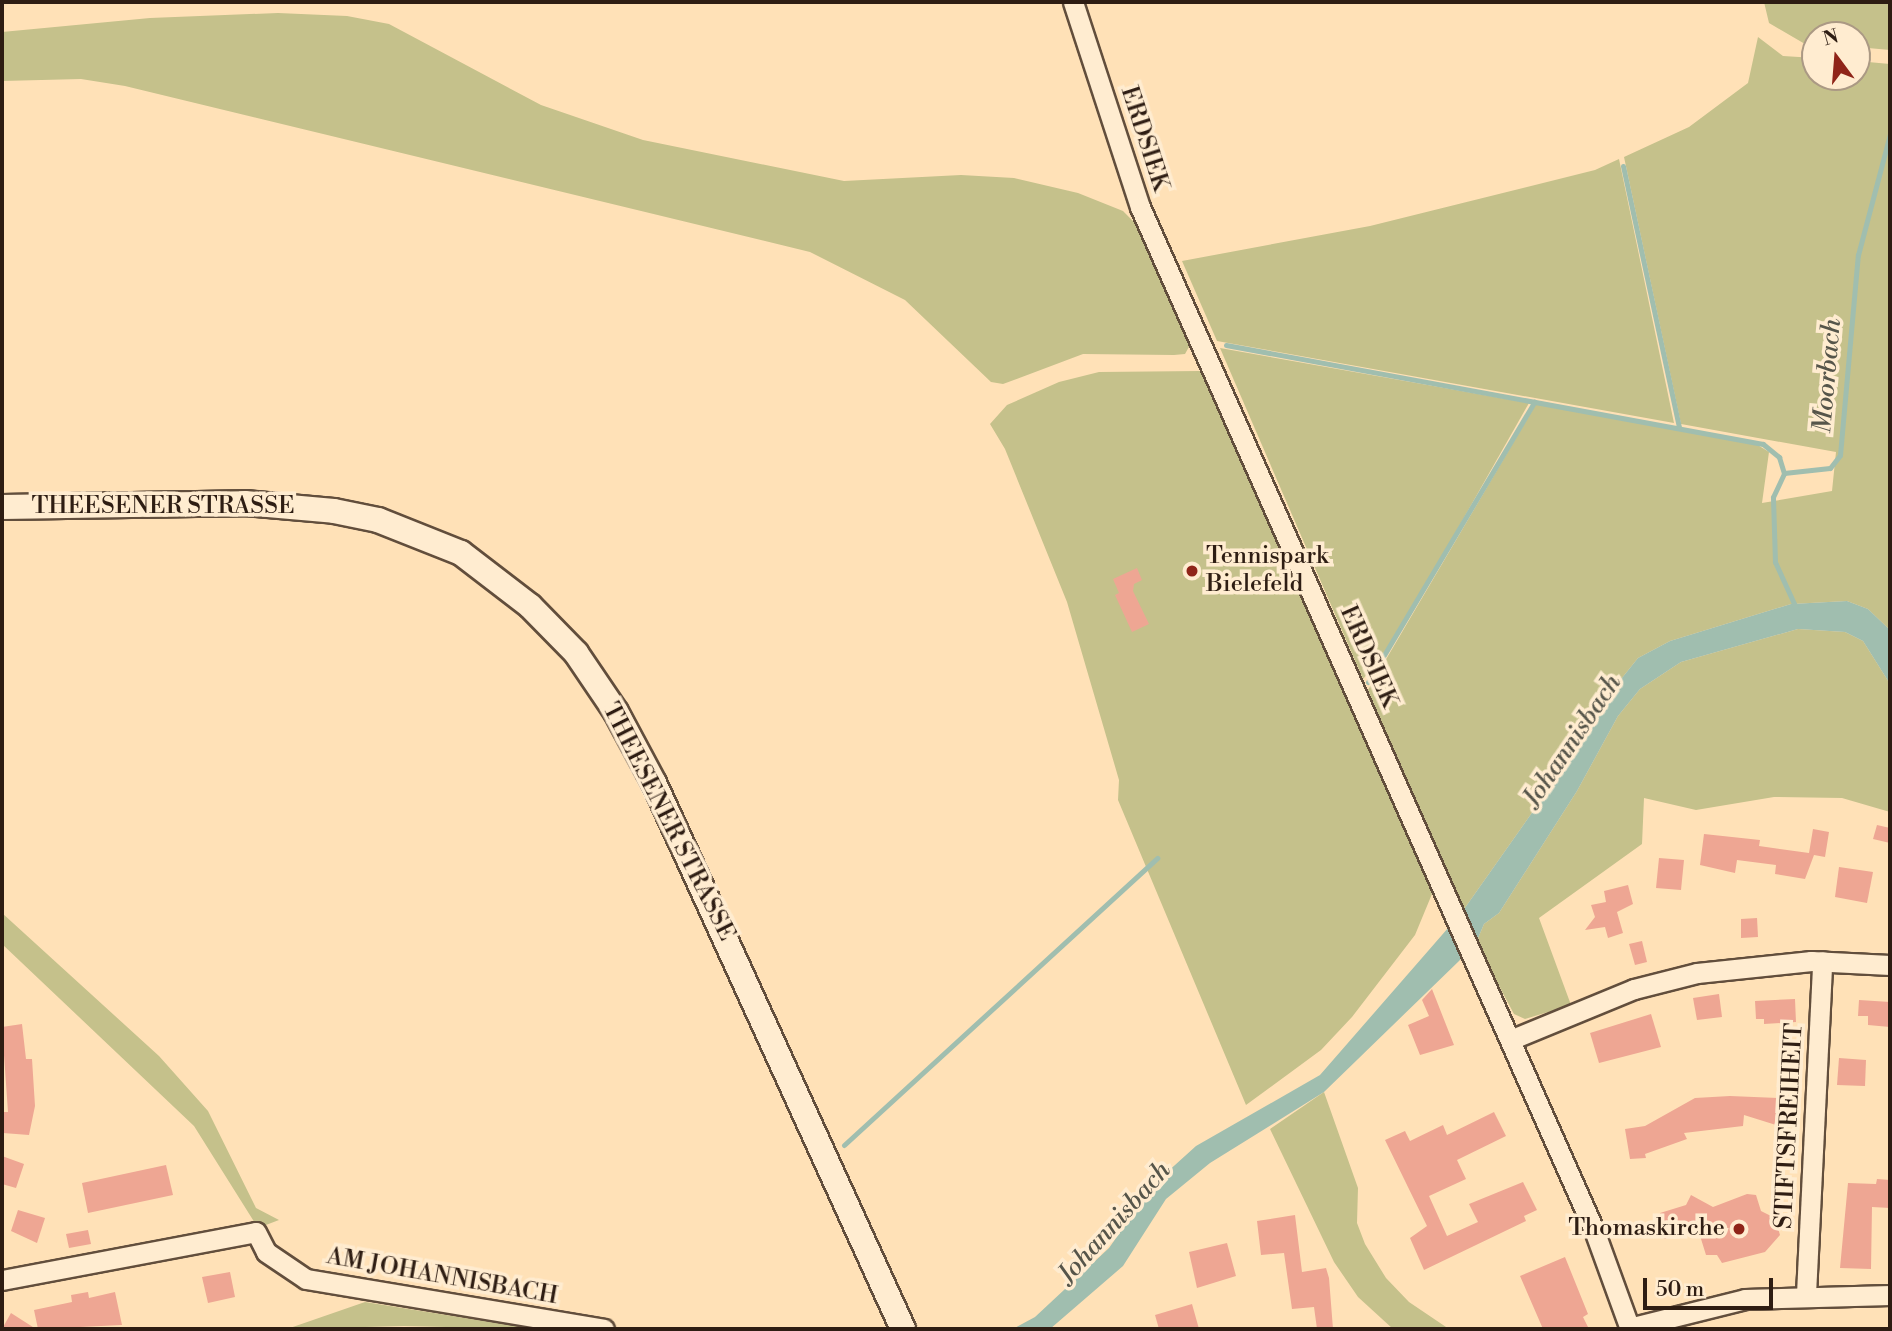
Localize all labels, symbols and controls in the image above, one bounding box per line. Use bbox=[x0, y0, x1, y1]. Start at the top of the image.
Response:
north arrow bbox=[1801, 21, 1871, 91]
text: N bbox=[1820, 24, 1841, 51]
street label: ERDSIEK bbox=[1113, 83, 1175, 195]
water label: Moorbach bbox=[1807, 317, 1849, 435]
street label: THEESENER STRASSE bbox=[31, 493, 295, 521]
place label: Tennispark Bielefeld bbox=[1206, 543, 1328, 599]
marker: Tennispark Bielefeld bbox=[1184, 563, 1200, 579]
street label: ERDSIEK bbox=[1333, 601, 1403, 713]
water label: Johannisbach bbox=[1517, 669, 1629, 813]
street label: THEESENER STRASSE bbox=[595, 698, 741, 946]
street label: STIFTSFREIHEIT bbox=[1770, 1022, 1810, 1230]
water label: Johannisbach bbox=[1052, 1156, 1178, 1290]
place label: Thomaskirche bbox=[1568, 1215, 1725, 1243]
marker: Thomaskirche bbox=[1731, 1221, 1747, 1237]
street label: AM JOHANNISBACH bbox=[324, 1242, 560, 1312]
scale bar bbox=[1647, 1264, 1776, 1308]
text: 50 m bbox=[1656, 1277, 1704, 1303]

